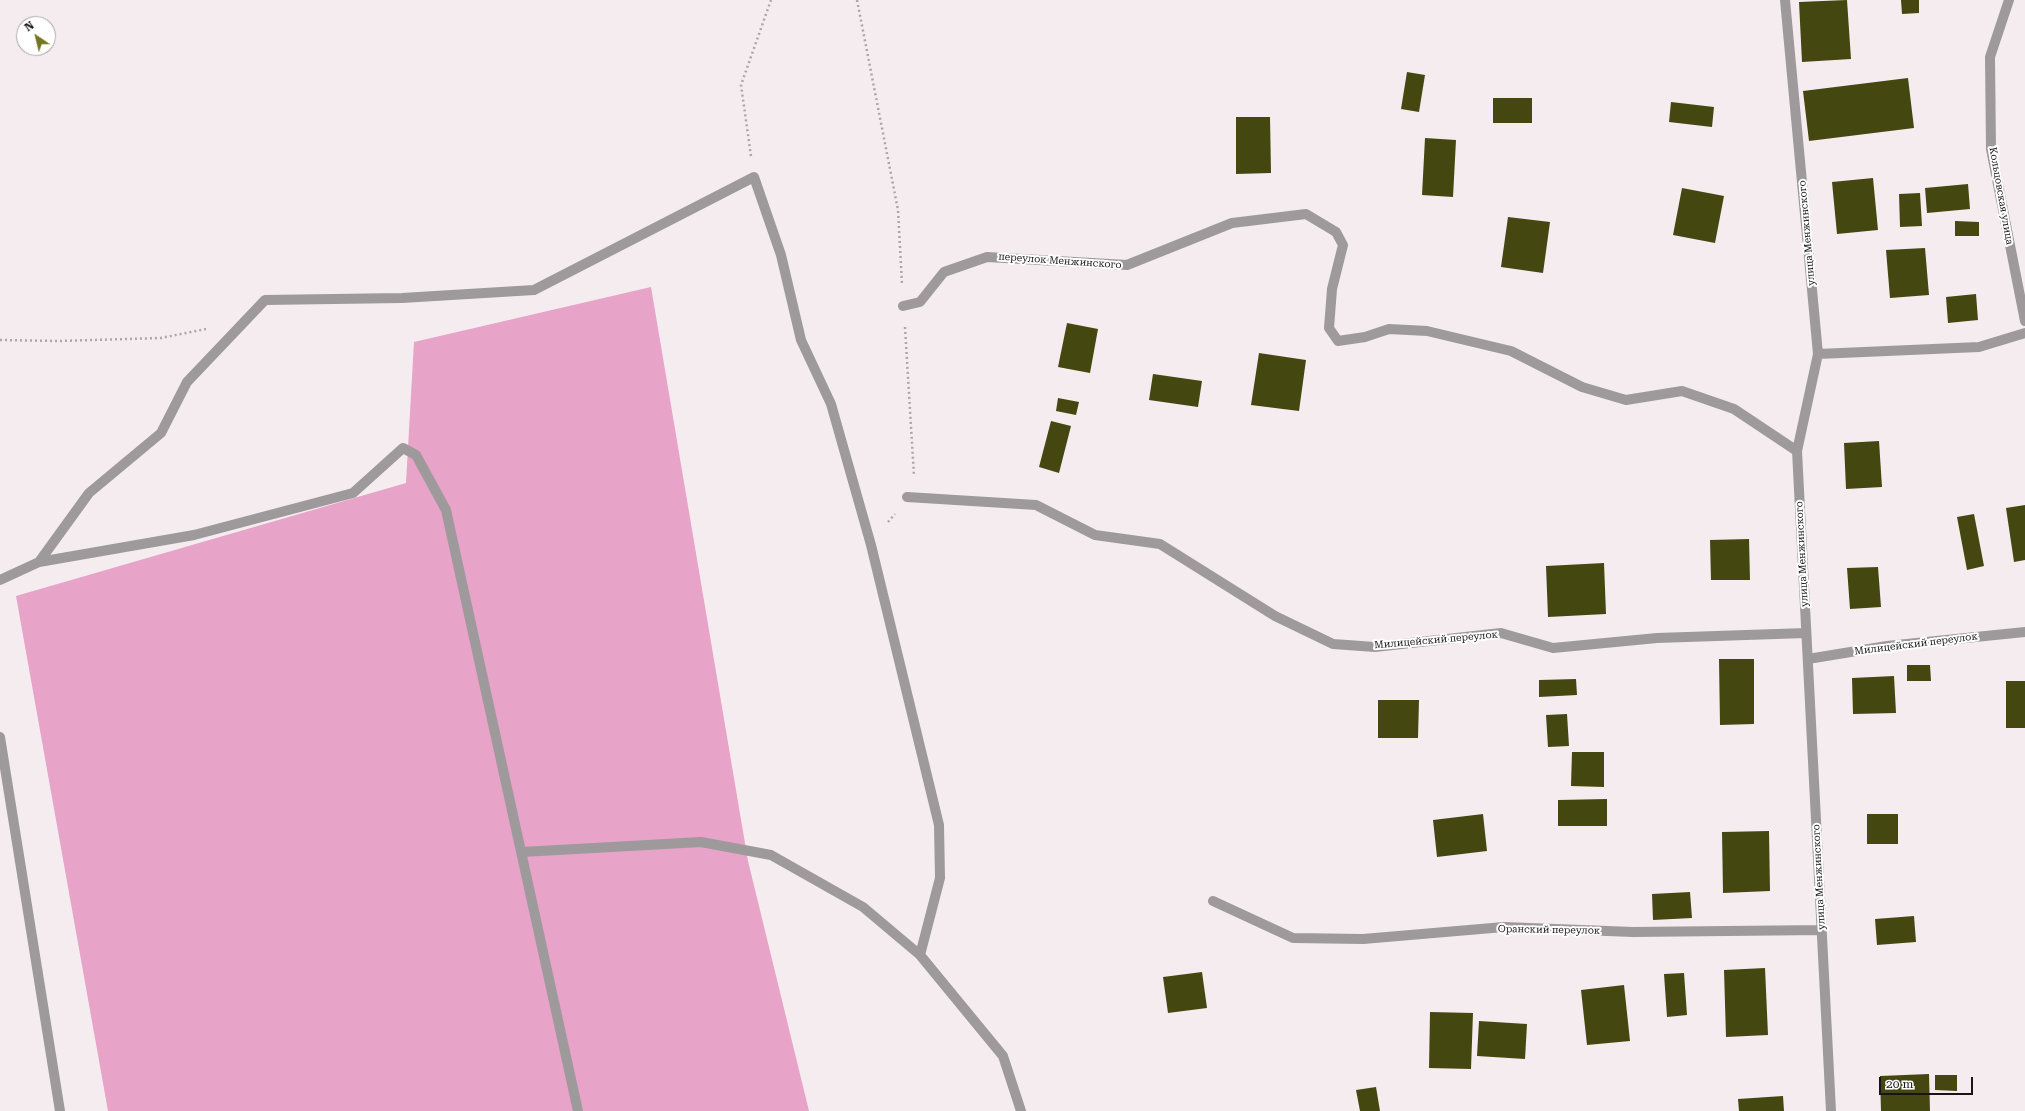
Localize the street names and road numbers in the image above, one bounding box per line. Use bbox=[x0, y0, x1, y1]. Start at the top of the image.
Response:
street label: Кольцовская улица bbox=[1987, 146, 2015, 246]
street label: улица Менжинского bbox=[1796, 180, 1818, 286]
street label: переулок Менжинского bbox=[998, 251, 1122, 271]
street label: улица Менжинского bbox=[1793, 501, 1811, 607]
street label: Милицейский переулок bbox=[1374, 629, 1498, 651]
street label: Милицейский переулок bbox=[1854, 630, 1978, 658]
street label: улица Менжинского bbox=[1810, 824, 1828, 930]
street label: Оранский переулок bbox=[1498, 923, 1600, 937]

